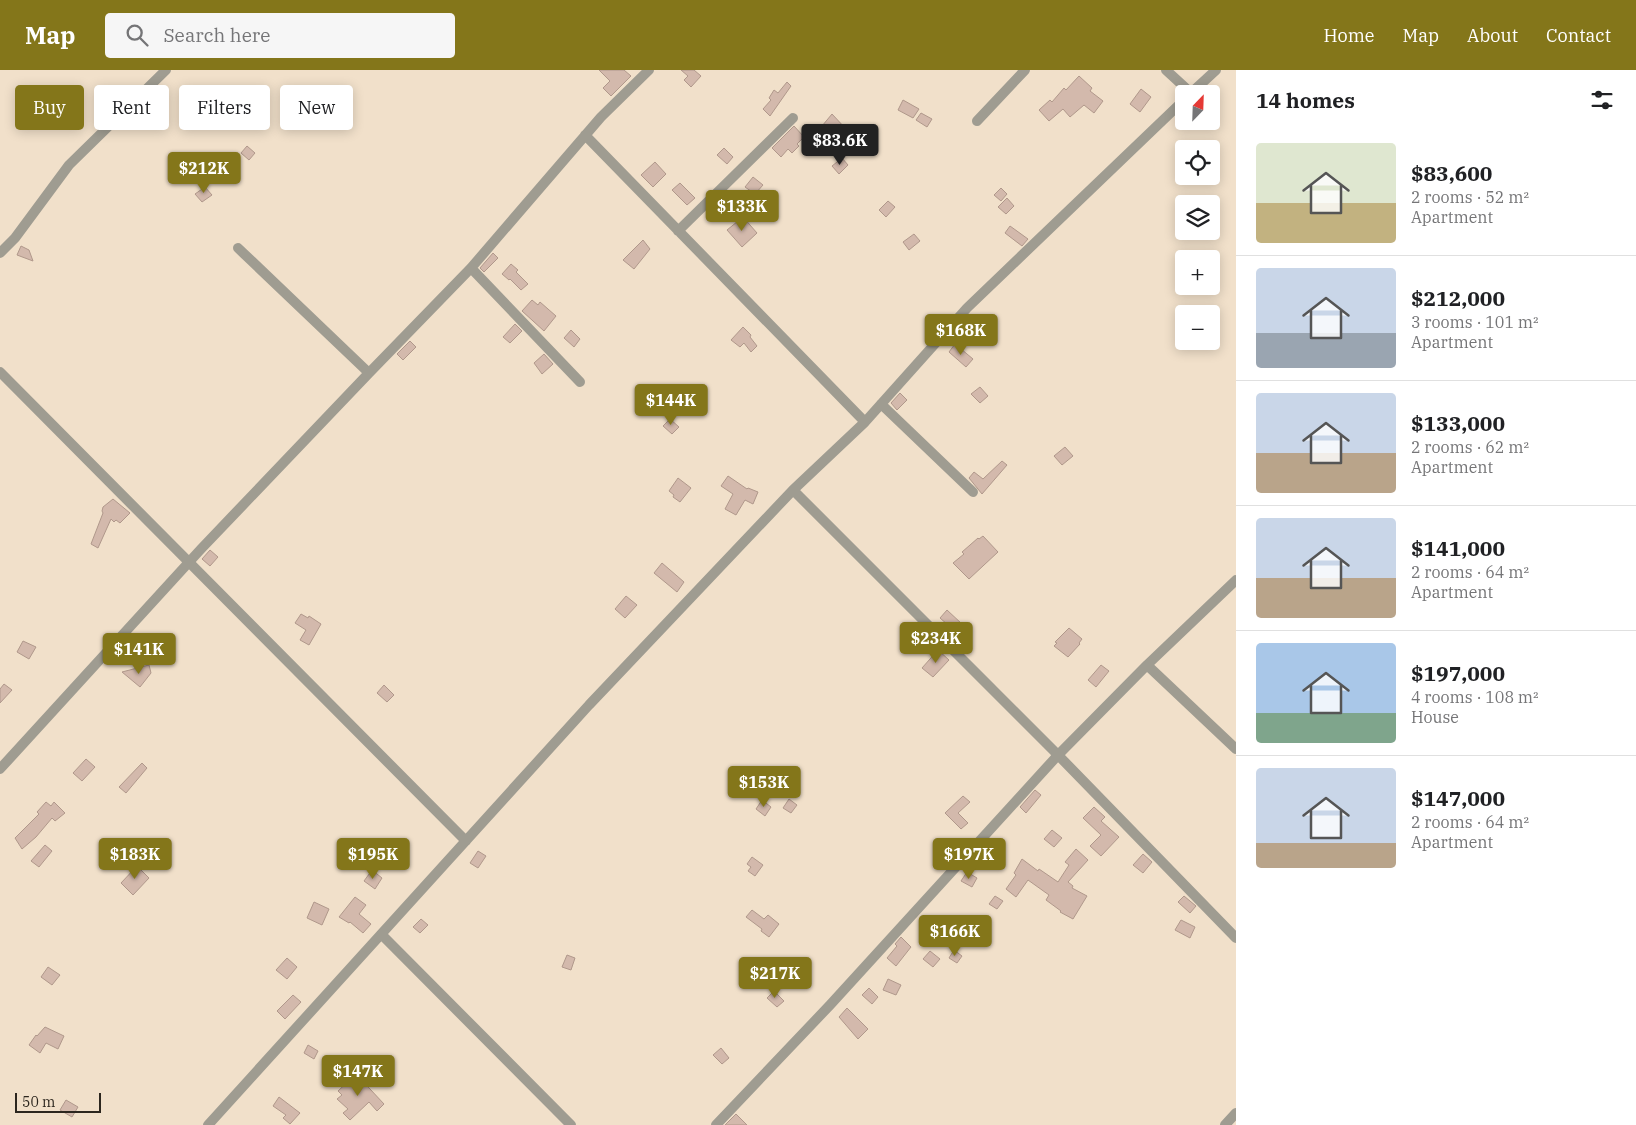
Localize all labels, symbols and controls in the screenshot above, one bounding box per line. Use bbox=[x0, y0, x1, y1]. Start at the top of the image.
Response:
search box bbox=[105, 13, 455, 58]
text: Map bbox=[25, 19, 75, 51]
icon: search bbox=[123, 21, 151, 49]
text: Search here bbox=[163, 23, 270, 47]
text: Home bbox=[1323, 24, 1375, 47]
text: Map bbox=[1403, 24, 1439, 47]
text: About bbox=[1467, 24, 1518, 47]
text: Contact bbox=[1546, 24, 1611, 47]
chip: Buy bbox=[15, 85, 84, 130]
chip: Rent bbox=[94, 85, 169, 130]
chip: Filters bbox=[179, 85, 270, 130]
chip: New bbox=[280, 85, 353, 130]
north arrow bbox=[1175, 85, 1220, 130]
map controls bbox=[1175, 85, 1220, 350]
text: 14 homes bbox=[1256, 86, 1355, 114]
icon: filters bbox=[1588, 86, 1616, 114]
pin: $83.6K bbox=[799, 124, 881, 166]
text: $83.6K bbox=[812, 130, 868, 150]
button: locate bbox=[1175, 140, 1220, 185]
pin: $212K bbox=[169, 152, 239, 194]
text: $212K bbox=[179, 158, 229, 178]
text: $83,600 bbox=[1411, 159, 1492, 187]
icon: home bbox=[1296, 163, 1356, 223]
text: 2 rooms · 52 m² bbox=[1411, 187, 1529, 207]
pin: $133K bbox=[707, 190, 777, 232]
button: layers bbox=[1175, 195, 1220, 240]
text: $133K bbox=[717, 196, 767, 216]
text: Apartment bbox=[1411, 207, 1493, 227]
button: + bbox=[1175, 250, 1220, 295]
text: $212,000 bbox=[1411, 284, 1505, 312]
icon: home bbox=[1296, 288, 1356, 348]
button: − bbox=[1175, 305, 1220, 350]
text: 3 rooms · 101 m² bbox=[1411, 312, 1539, 332]
pin: $168K bbox=[926, 314, 996, 356]
text: $168K bbox=[936, 320, 986, 340]
text: Apartment bbox=[1411, 332, 1493, 352]
pin: $144K bbox=[636, 384, 706, 426]
text: $144K bbox=[646, 390, 696, 410]
text: $133,000 bbox=[1411, 409, 1505, 437]
icon: home bbox=[1296, 413, 1356, 473]
text: 2 rooms · 62 m² bbox=[1411, 437, 1529, 457]
text: Apartment bbox=[1411, 457, 1493, 477]
text: $141,000 bbox=[1411, 534, 1505, 562]
icon: home bbox=[1296, 538, 1356, 598]
text: 2 rooms · 64 m² bbox=[1411, 562, 1529, 582]
text: Apartment bbox=[1411, 582, 1493, 602]
pin: $234K bbox=[901, 622, 971, 664]
text: $234K bbox=[911, 628, 961, 648]
pin: $141K bbox=[104, 632, 174, 675]
text: $141K bbox=[114, 639, 164, 659]
text: $197,000 bbox=[1411, 659, 1505, 687]
icon: home bbox=[1296, 663, 1356, 723]
text: 4 rooms · 108 m² bbox=[1411, 687, 1539, 707]
text: House bbox=[1411, 707, 1459, 727]
pin: $153K bbox=[729, 766, 799, 808]
text: $153K bbox=[739, 772, 789, 792]
text: $147,000 bbox=[1411, 784, 1505, 812]
icon: home bbox=[1296, 788, 1356, 848]
text: 2 rooms · 64 m² bbox=[1411, 812, 1529, 832]
text: Apartment bbox=[1411, 832, 1493, 852]
pin: $183K bbox=[100, 838, 170, 880]
pin: $195K bbox=[338, 838, 408, 880]
pin: $197K bbox=[934, 838, 1004, 880]
text: $183K bbox=[110, 844, 160, 864]
text: $195K bbox=[348, 844, 398, 864]
text: $197K bbox=[944, 844, 994, 864]
pin: $166K bbox=[920, 914, 990, 957]
text: $166K bbox=[930, 921, 980, 941]
pin: $217K bbox=[740, 956, 810, 999]
text: $217K bbox=[750, 963, 800, 983]
pin: $147K bbox=[323, 1054, 393, 1097]
text: $147K bbox=[333, 1061, 383, 1081]
scale bar bbox=[15, 1090, 101, 1113]
text: 50 m bbox=[22, 1093, 55, 1111]

